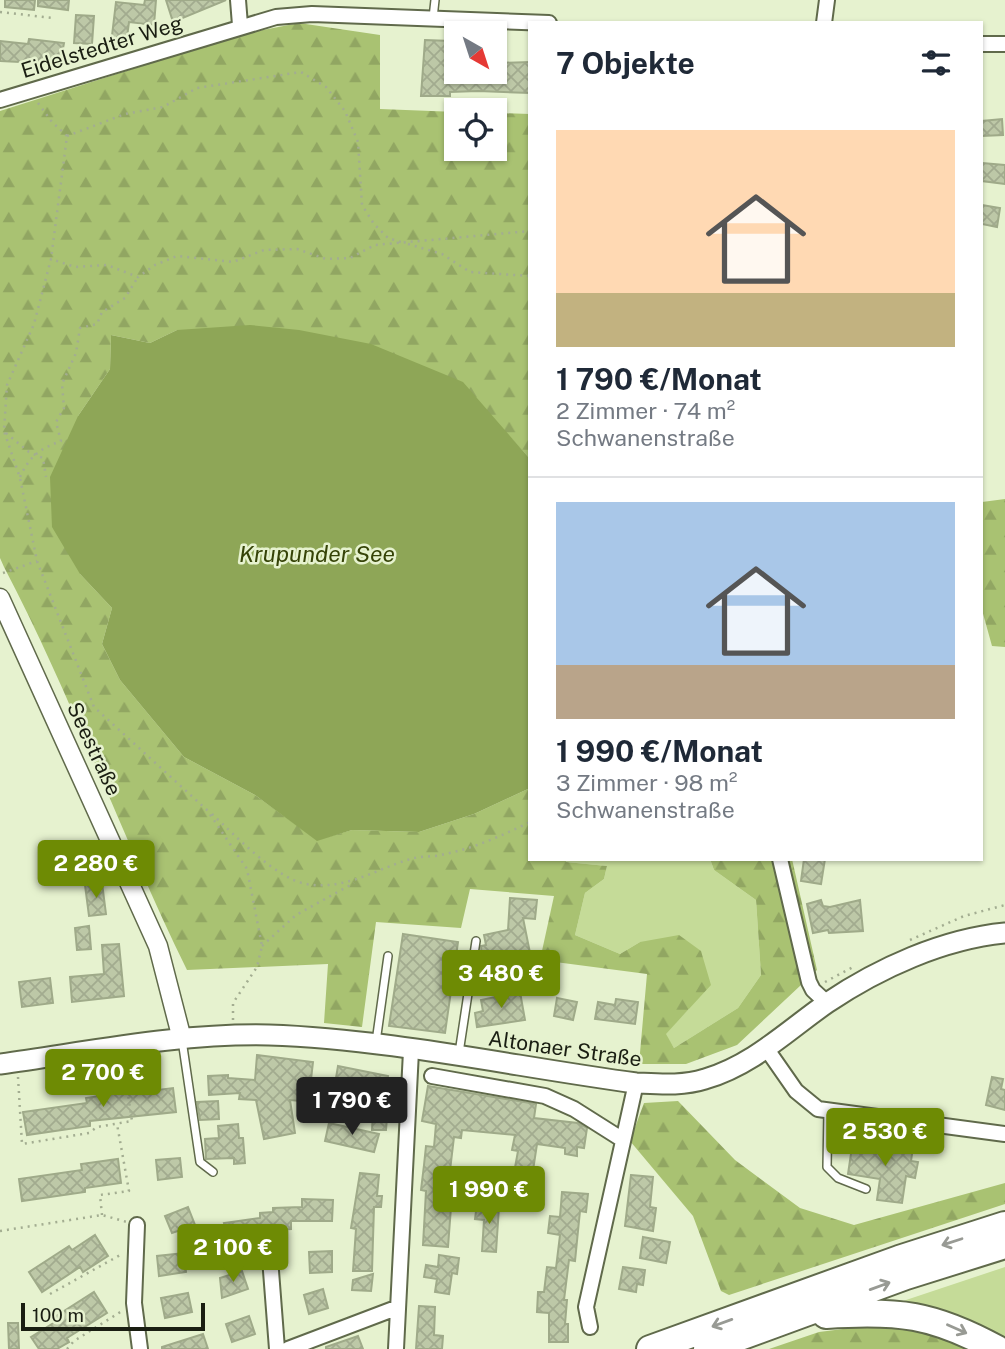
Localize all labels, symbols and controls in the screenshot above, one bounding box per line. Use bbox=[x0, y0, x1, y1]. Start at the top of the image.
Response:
street label: Eidelstedter Weg bbox=[18, 10, 186, 83]
north arrow bbox=[444, 21, 508, 84]
map controls bbox=[444, 21, 507, 161]
icon: filters bbox=[917, 44, 955, 82]
text: 7 Objekte bbox=[556, 45, 695, 81]
button: locate bbox=[444, 98, 507, 161]
icon: home bbox=[693, 176, 819, 302]
text: 1 790 €/Monat bbox=[556, 361, 762, 397]
text: 2 Zimmer · 74 m² bbox=[556, 397, 735, 424]
text: Schwanenstraße bbox=[556, 424, 735, 451]
water label: Krupunder See bbox=[239, 540, 395, 567]
icon: home bbox=[693, 548, 819, 674]
street label: Seestraße bbox=[62, 698, 127, 799]
text: 1 990 €/Monat bbox=[556, 733, 763, 769]
text: 3 Zimmer · 98 m² bbox=[556, 769, 737, 796]
text: Schwanenstraße bbox=[556, 796, 735, 823]
pin: 2 280 € bbox=[31, 841, 161, 900]
text: 2 280 € bbox=[54, 849, 138, 876]
pin: 3 480 € bbox=[436, 950, 566, 1010]
text: 3 480 € bbox=[458, 959, 544, 986]
street label: Altonaer Straße bbox=[487, 1025, 643, 1072]
pin: 2 700 € bbox=[38, 1050, 168, 1109]
text: 2 700 € bbox=[61, 1058, 145, 1085]
pin: 1 790 € bbox=[287, 1078, 417, 1137]
text: 1 790 € bbox=[312, 1086, 392, 1113]
pin: 2 530 € bbox=[820, 1108, 950, 1168]
text: 2 530 € bbox=[842, 1117, 928, 1144]
pin: 1 990 € bbox=[424, 1166, 554, 1226]
text: 1 990 € bbox=[449, 1175, 529, 1202]
pin: 2 100 € bbox=[168, 1224, 298, 1284]
text: 2 100 € bbox=[193, 1233, 273, 1260]
one-way arrow bbox=[941, 1236, 963, 1249]
one-way arrow bbox=[869, 1279, 891, 1291]
scale bar bbox=[21, 1300, 205, 1332]
text: 100 m bbox=[32, 1304, 84, 1326]
one-way arrow bbox=[712, 1318, 734, 1330]
one-way arrow bbox=[945, 1323, 967, 1336]

